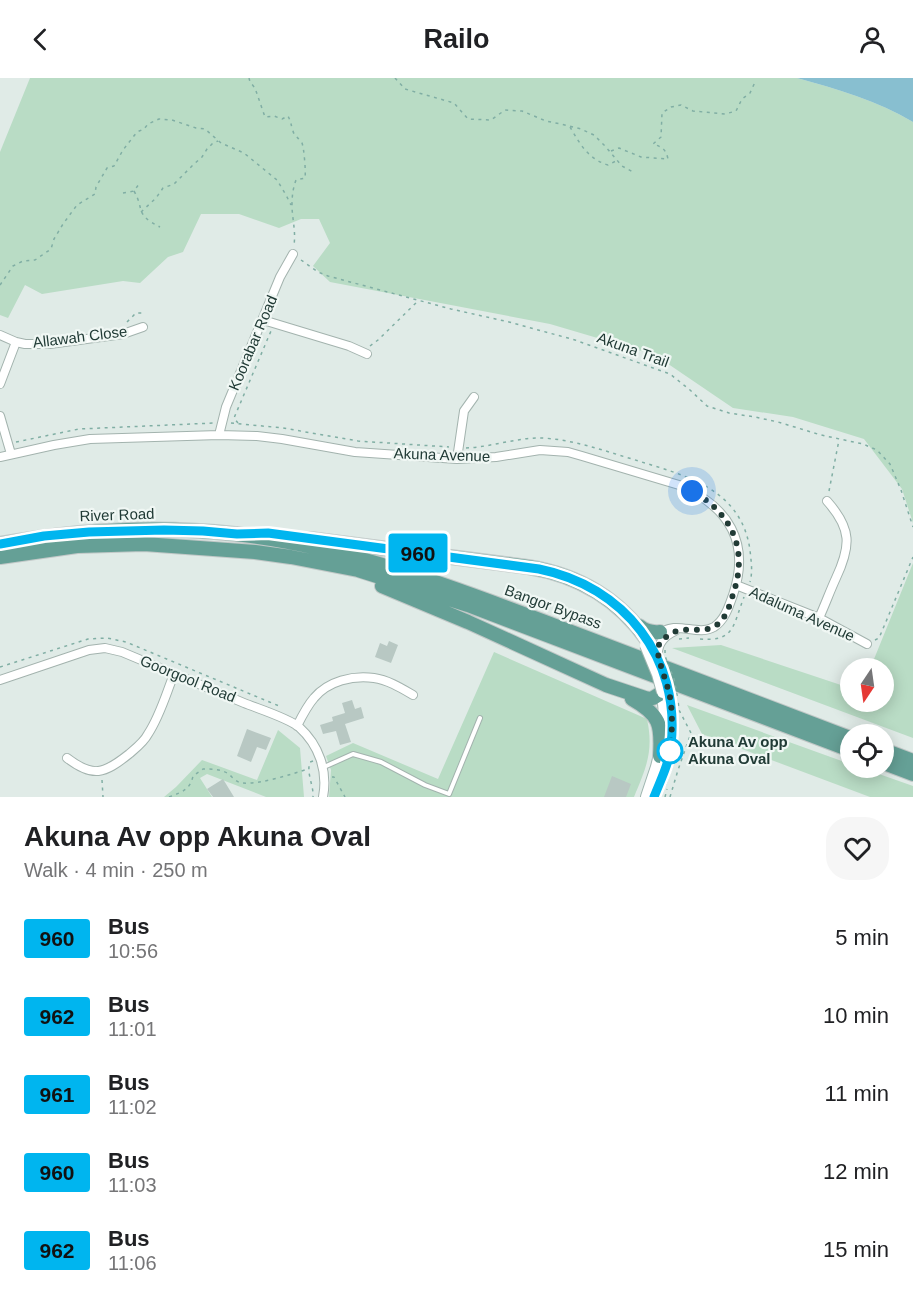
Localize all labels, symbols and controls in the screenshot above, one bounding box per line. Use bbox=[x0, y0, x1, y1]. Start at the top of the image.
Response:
icon: back bbox=[24, 23, 57, 56]
icon: person bbox=[856, 23, 889, 56]
text: Railo bbox=[423, 24, 490, 54]
street label: Koorabar Road bbox=[225, 293, 280, 393]
street label: Allawah Close bbox=[32, 322, 128, 351]
street label: Akuna Trail bbox=[595, 329, 671, 370]
street label: Akuna Avenue bbox=[394, 444, 491, 465]
your location bbox=[677, 476, 707, 506]
street label: River Road bbox=[79, 505, 155, 524]
line badge: 960 bbox=[384, 534, 452, 572]
text: 960 bbox=[400, 542, 436, 565]
street label: Bangor Bypass bbox=[502, 581, 604, 632]
street label: Adaluma Avenue bbox=[747, 583, 857, 644]
street label: Goorgool Road bbox=[138, 652, 239, 705]
north arrow bbox=[840, 658, 894, 712]
map controls bbox=[840, 658, 894, 778]
button: locate bbox=[840, 724, 894, 778]
place label: Akuna Av opp Akuna Oval bbox=[688, 733, 788, 767]
marker: Akuna Av opp Akuna Oval bbox=[657, 738, 683, 764]
button: heart bbox=[826, 817, 889, 880]
text: Akuna Av opp Akuna Oval bbox=[24, 821, 371, 852]
text: Walk · 4 min · 250 m bbox=[24, 859, 208, 881]
text: Bus bbox=[108, 914, 150, 939]
text: 5 min bbox=[835, 925, 889, 950]
text: 960 bbox=[39, 927, 75, 950]
text: 10:56 bbox=[108, 940, 158, 962]
text: Bus bbox=[108, 992, 150, 1017]
text: 10 min bbox=[823, 1003, 889, 1028]
text: 962 bbox=[39, 1005, 75, 1028]
text: 11:01 bbox=[108, 1018, 157, 1040]
text: Bus bbox=[108, 1070, 150, 1095]
text: 11 min bbox=[825, 1081, 889, 1106]
text: 961 bbox=[39, 1083, 75, 1106]
text: 11:02 bbox=[108, 1096, 157, 1118]
text: Bus bbox=[108, 1148, 150, 1173]
text: 12 min bbox=[823, 1159, 889, 1184]
text: 960 bbox=[39, 1161, 75, 1184]
text: 11:03 bbox=[108, 1174, 157, 1196]
text: Bus bbox=[108, 1226, 150, 1251]
text: 15 min bbox=[823, 1237, 889, 1262]
text: 962 bbox=[39, 1239, 75, 1262]
text: 11:06 bbox=[108, 1252, 157, 1274]

